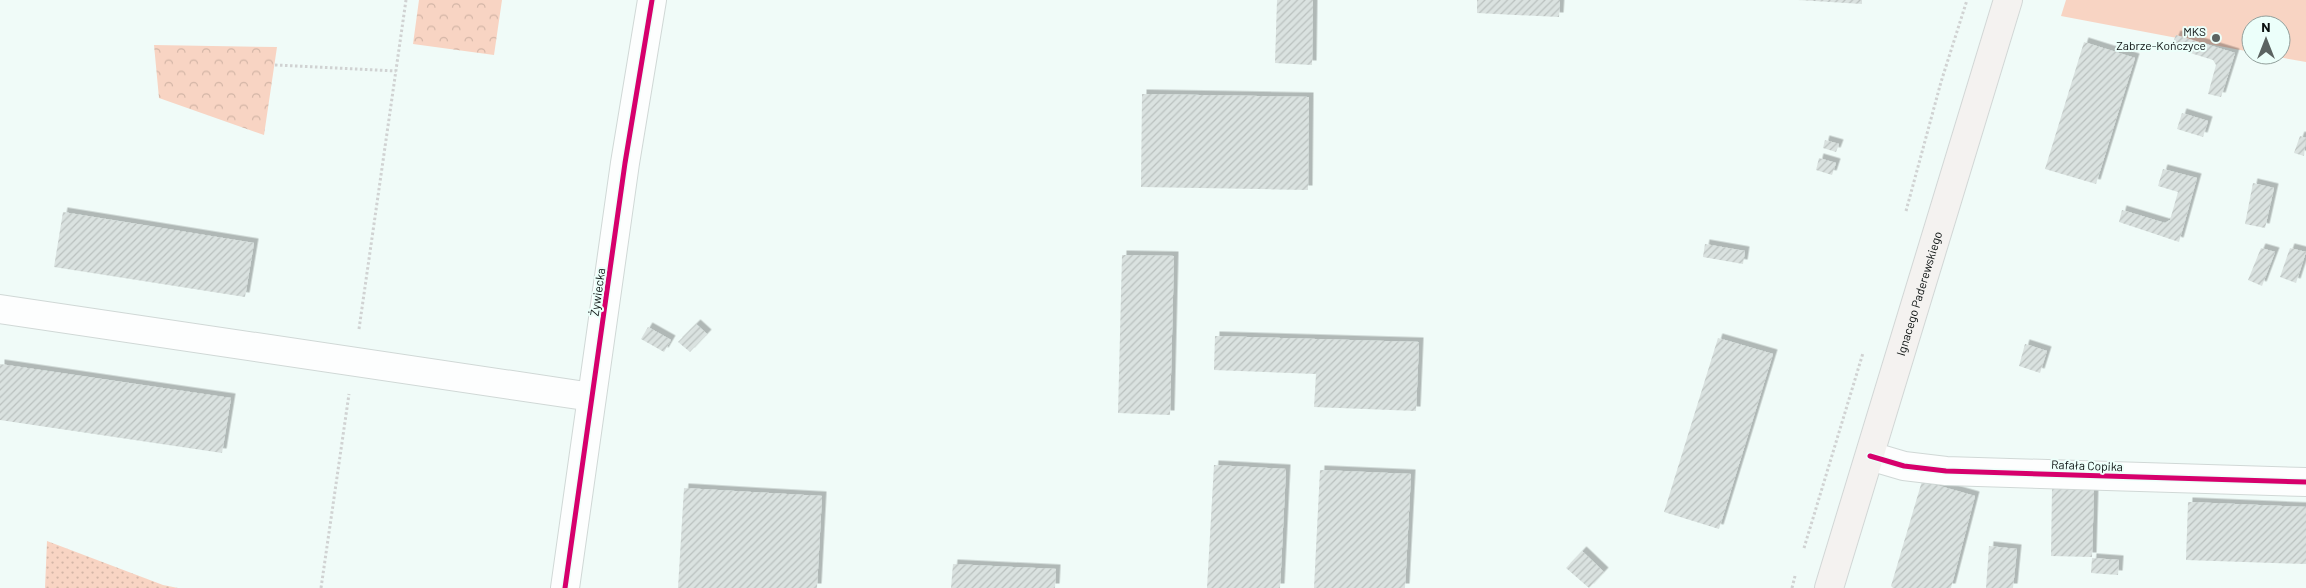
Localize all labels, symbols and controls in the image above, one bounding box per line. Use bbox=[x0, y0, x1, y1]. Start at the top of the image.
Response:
north arrow bbox=[2241, 15, 2291, 65]
text: N bbox=[2261, 18, 2271, 35]
place label: MKS Zabrze-Kończyce bbox=[2116, 24, 2206, 52]
marker: MKS Zabrze-Kończyce bbox=[2210, 32, 2222, 44]
street label: Ignacego Paderewskiego bbox=[1893, 229, 1944, 357]
street label: Żywiecka bbox=[587, 267, 607, 317]
street label: Rafała Copika bbox=[2051, 457, 2123, 473]

